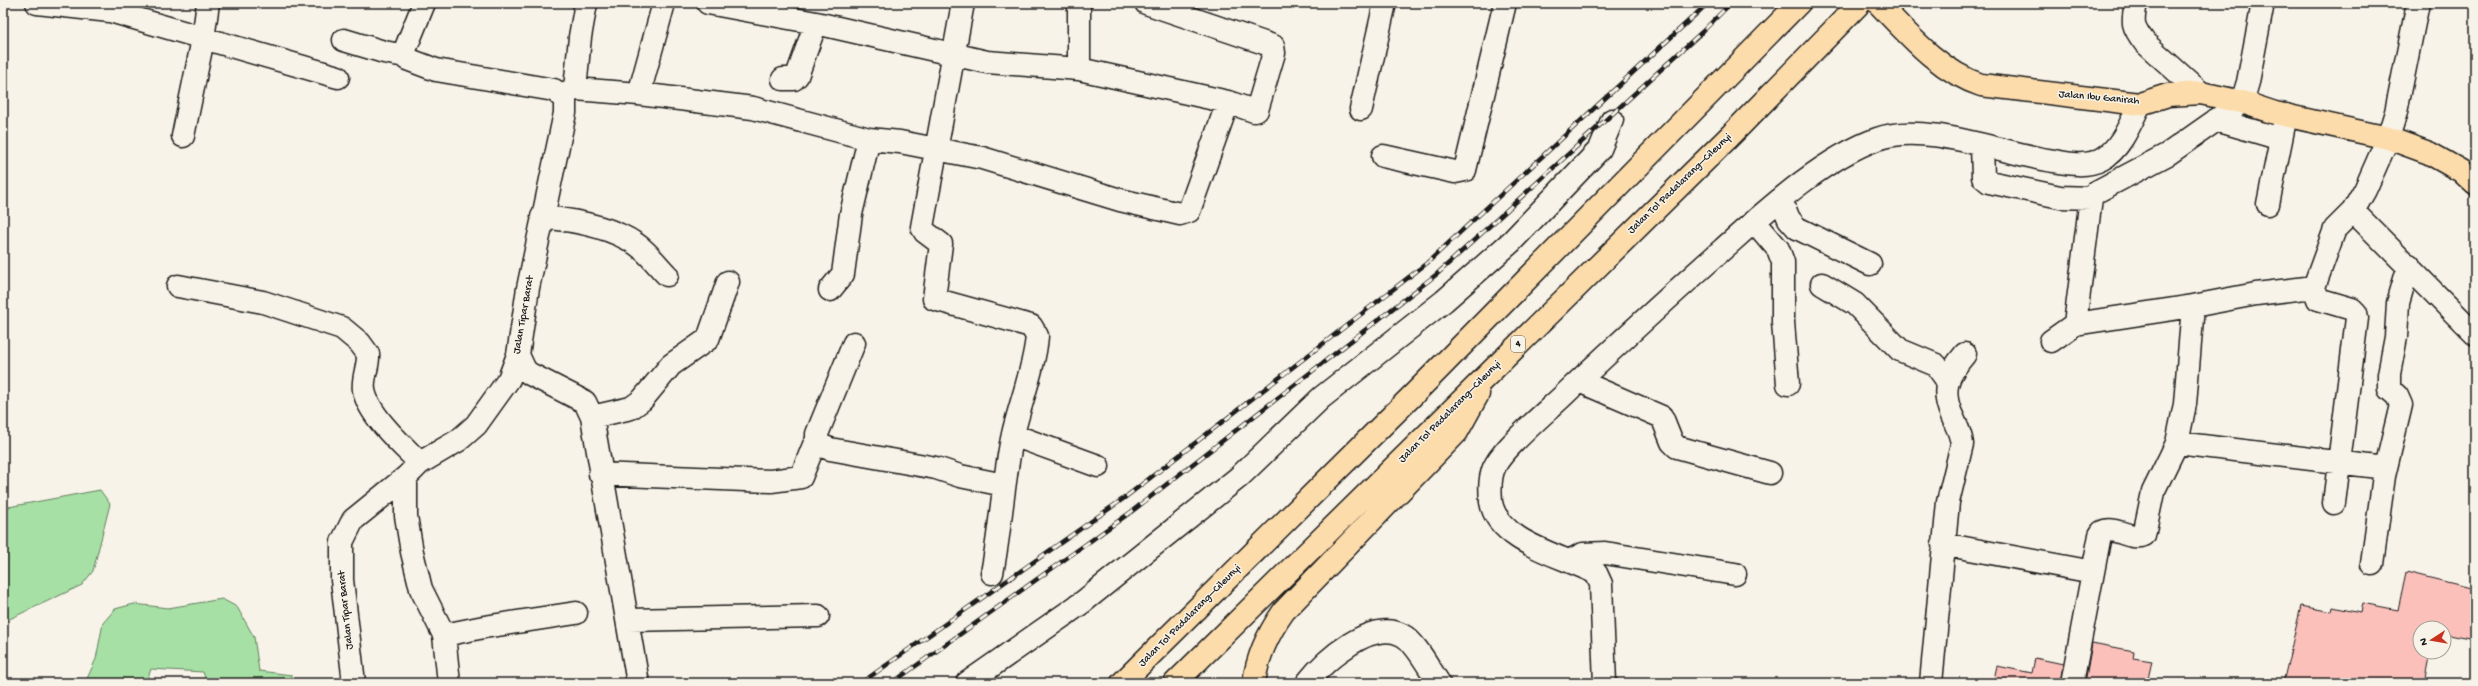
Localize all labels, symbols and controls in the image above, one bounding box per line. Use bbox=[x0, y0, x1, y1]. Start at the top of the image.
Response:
street label: Jalan Ibu Ganirah bbox=[2058, 88, 2140, 108]
street label: Jalan Tol Padalarang–Cileunyi bbox=[1626, 131, 1734, 237]
street label: Jalan Tipar Barat bbox=[511, 273, 537, 355]
road number: 4 bbox=[1511, 336, 1525, 352]
street label: Jalan Tol Padalarang–Cileunyi bbox=[1396, 358, 1504, 466]
street label: Jalan Tol Padalarang–Cileunyi bbox=[1136, 562, 1244, 670]
street label: Jalan Tipar Barat bbox=[336, 569, 356, 650]
north arrow bbox=[2412, 620, 2452, 660]
text: N bbox=[2418, 637, 2431, 646]

